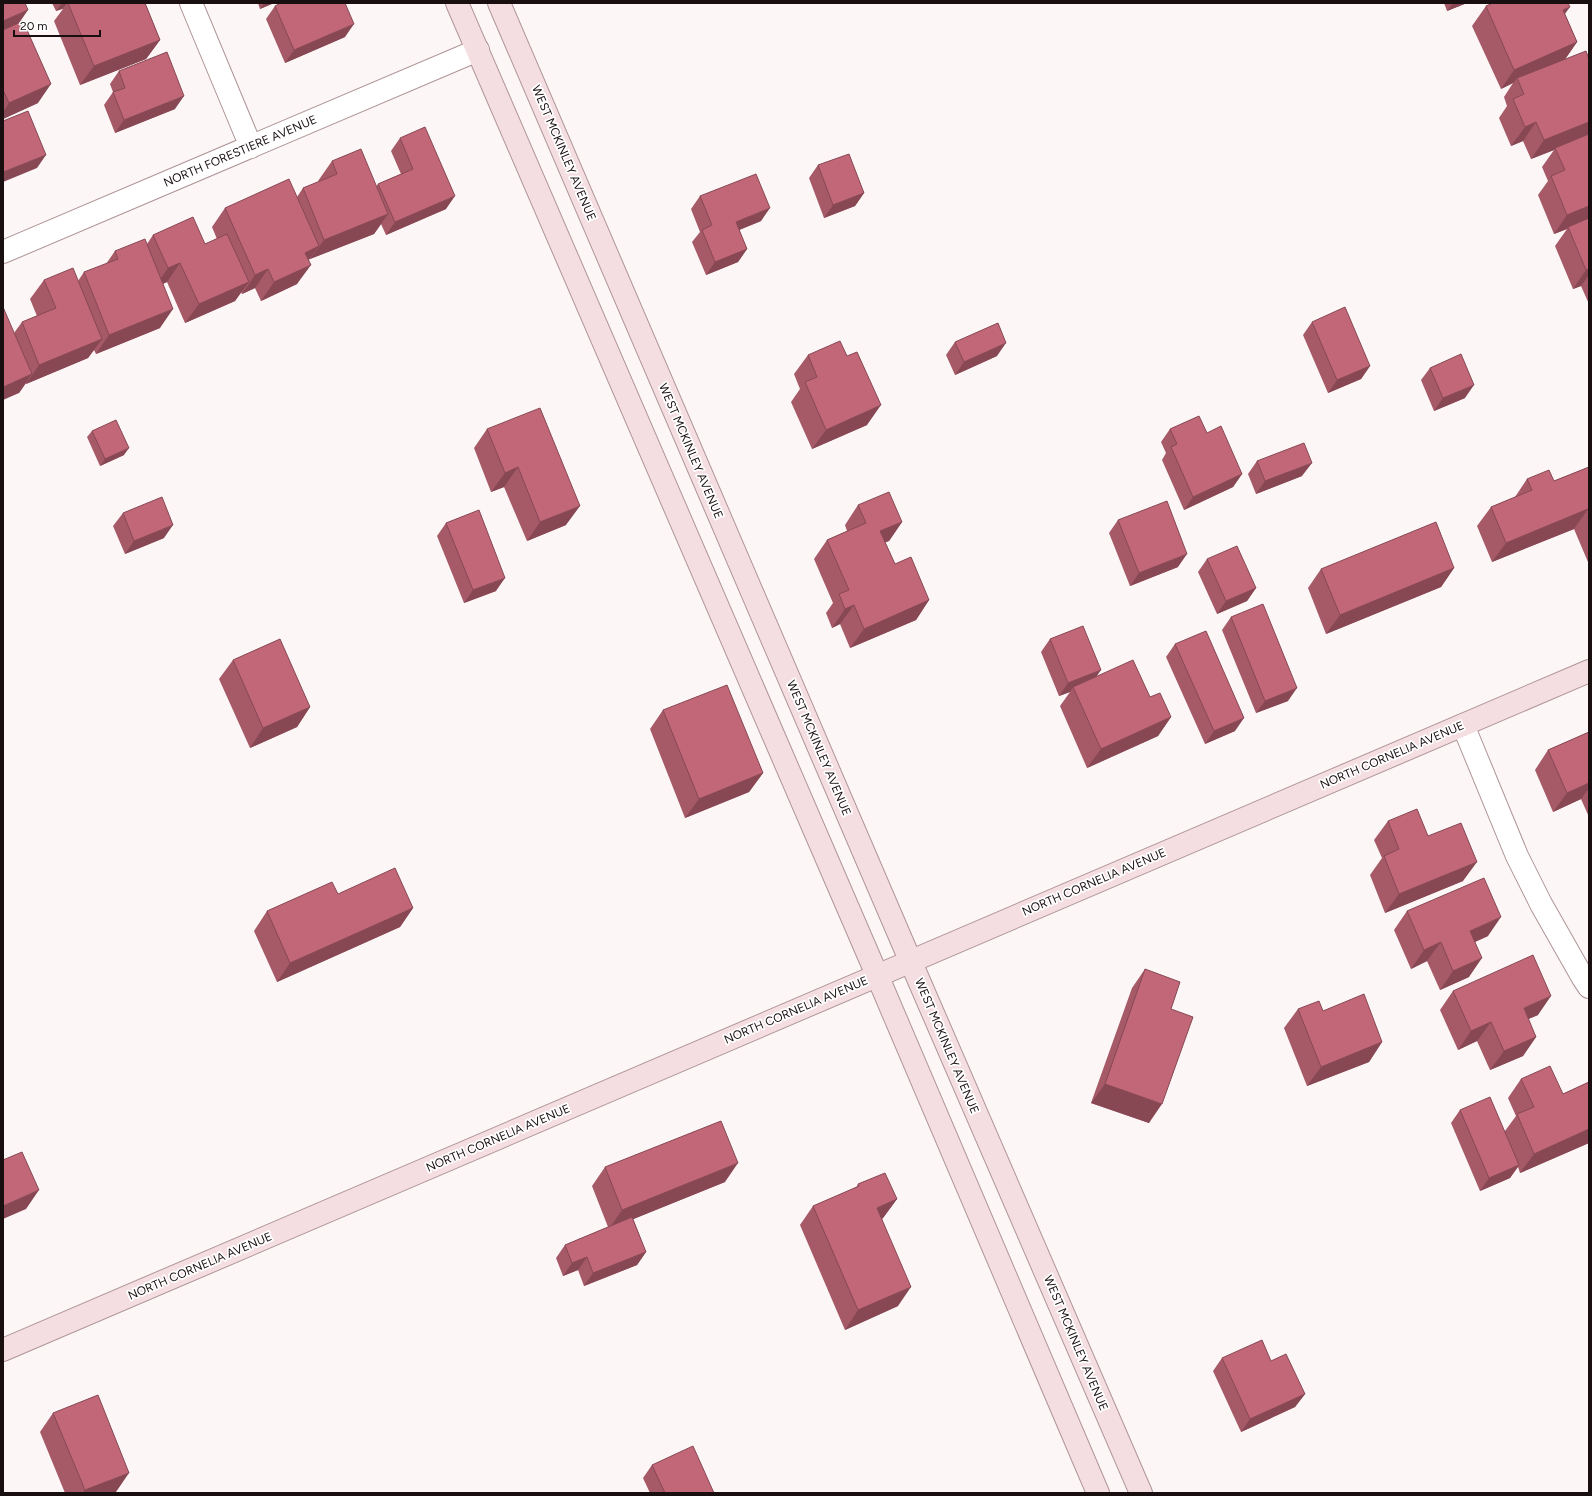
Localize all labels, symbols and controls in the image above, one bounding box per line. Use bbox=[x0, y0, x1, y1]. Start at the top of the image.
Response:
scale bar bbox=[14, 12, 100, 38]
text: 20 m bbox=[20, 19, 48, 33]
street label: WEST MCKINLEY AVENUE bbox=[529, 83, 599, 223]
street label: NORTH FORESTIERE AVENUE bbox=[161, 112, 319, 190]
street label: WEST MCKINLEY AVENUE bbox=[656, 381, 726, 521]
street label: WEST MCKINLEY AVENUE bbox=[784, 678, 854, 818]
street label: NORTH CORNELIA AVENUE bbox=[1318, 718, 1466, 792]
street label: NORTH CORNELIA AVENUE bbox=[1020, 845, 1168, 919]
street label: NORTH CORNELIA AVENUE bbox=[722, 973, 870, 1047]
street label: WEST MCKINLEY AVENUE bbox=[912, 976, 982, 1116]
street label: NORTH CORNELIA AVENUE bbox=[424, 1101, 572, 1175]
street label: NORTH CORNELIA AVENUE bbox=[126, 1229, 274, 1303]
street label: WEST MCKINLEY AVENUE bbox=[1041, 1273, 1111, 1413]

